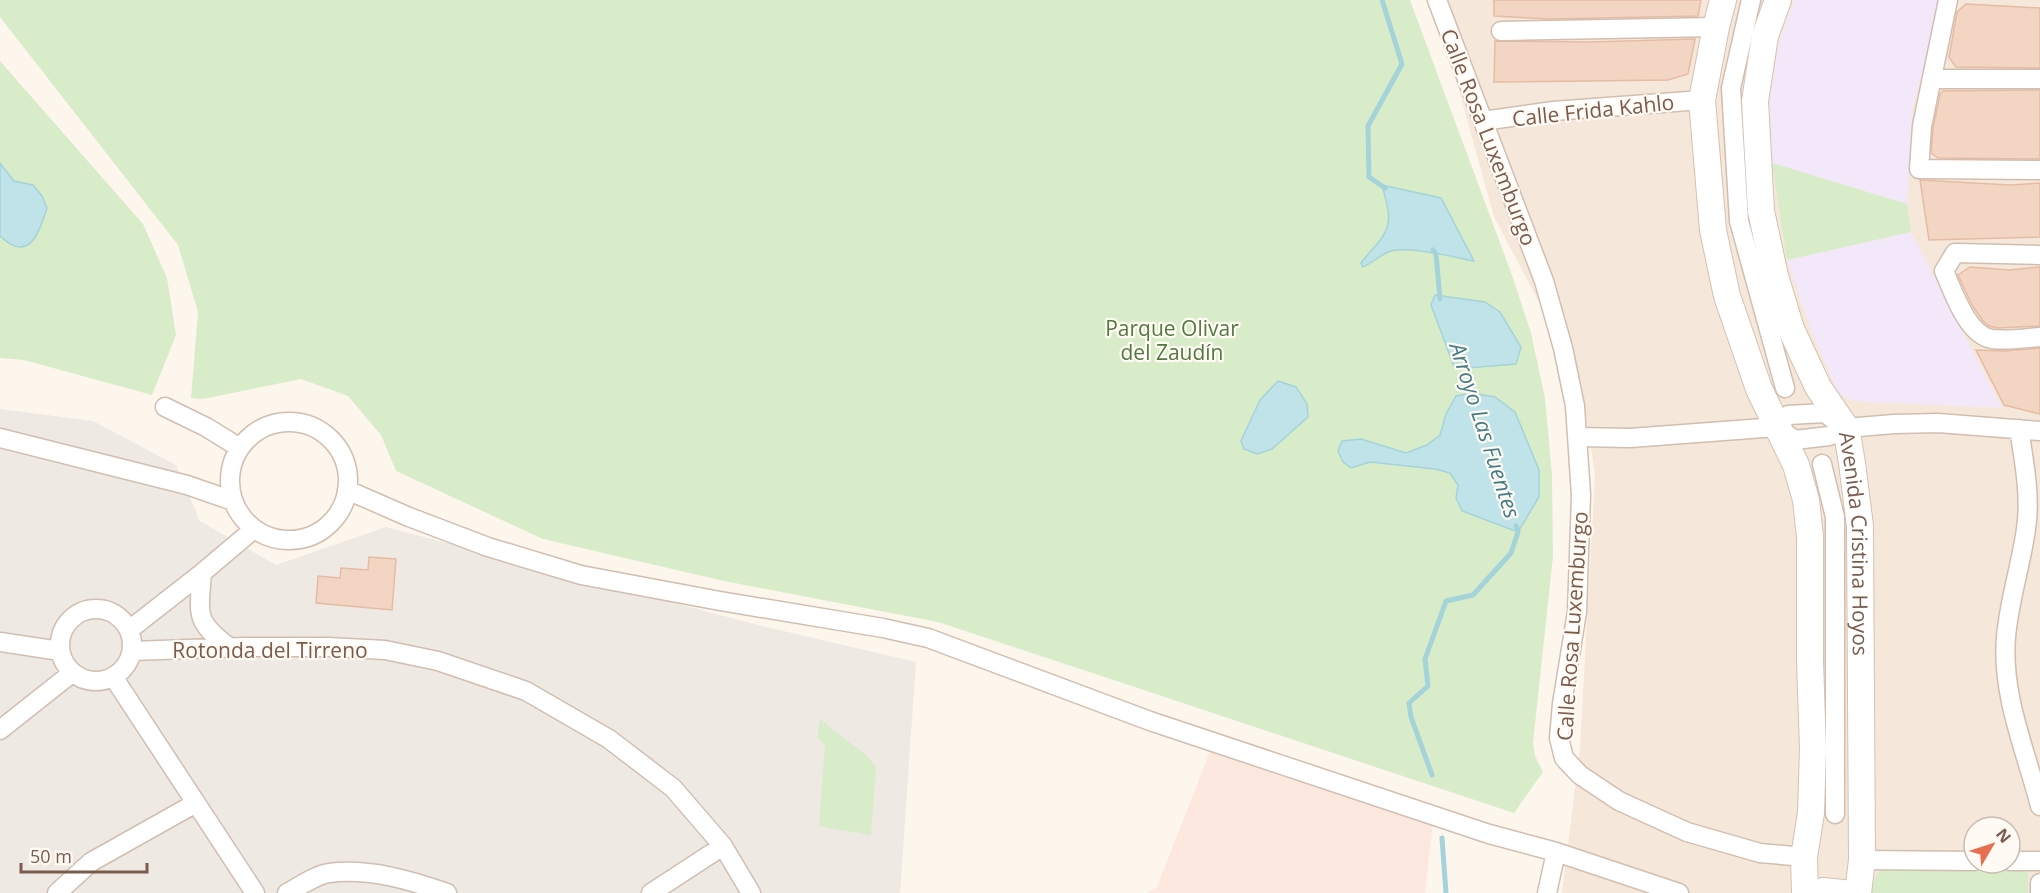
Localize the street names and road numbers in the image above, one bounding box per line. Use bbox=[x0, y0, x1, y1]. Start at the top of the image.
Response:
street label: Calle Rosa Luxemburgo bbox=[1435, 25, 1543, 249]
street label: Calle Frida Kahlo bbox=[1511, 88, 1675, 132]
street label: Avenida Cristina Hoyos bbox=[1833, 429, 1875, 656]
street label: Calle Rosa Luxemburgo bbox=[1550, 510, 1594, 742]
street label: Rotonda del Tirreno bbox=[172, 636, 368, 664]

